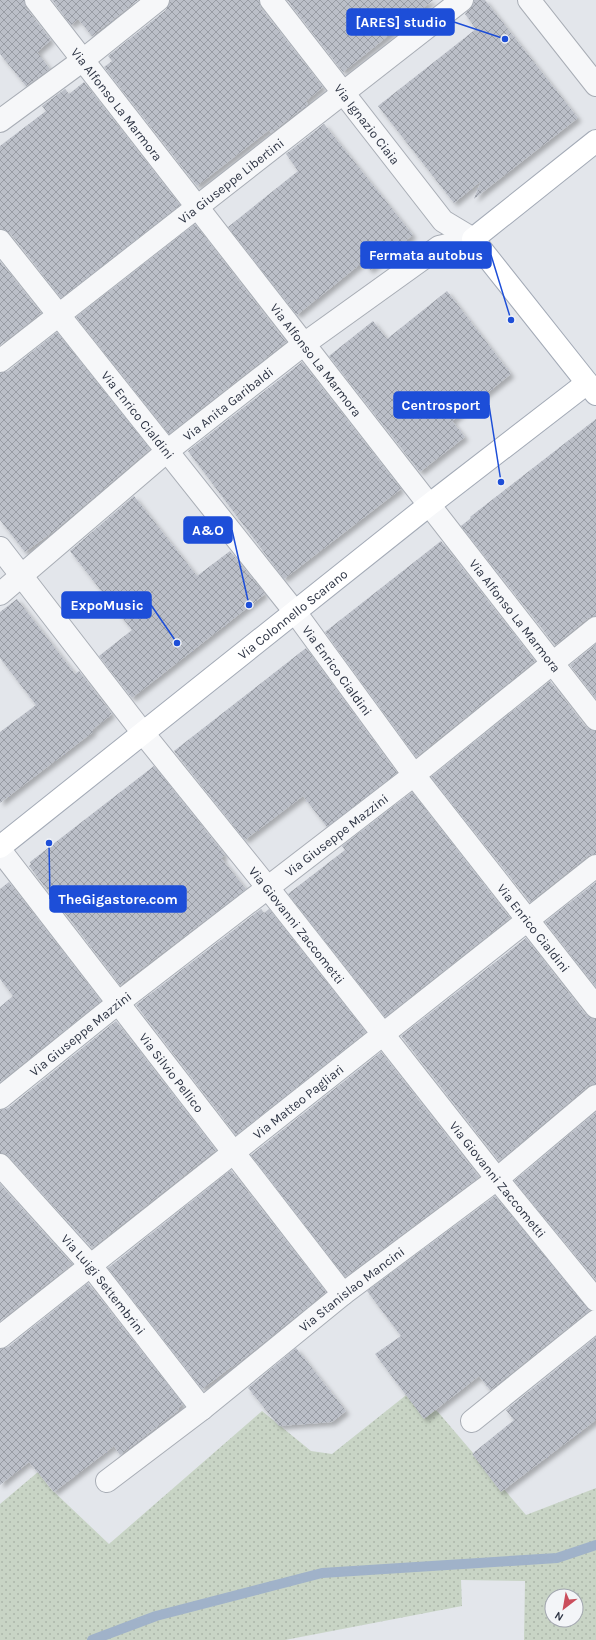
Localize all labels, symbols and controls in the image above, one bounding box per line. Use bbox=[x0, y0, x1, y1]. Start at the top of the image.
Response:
callout: [ARES] studio bbox=[347, 9, 454, 35]
text: [ARES] studio bbox=[356, 14, 447, 31]
street label: Via Alfonso La Marmora bbox=[68, 45, 165, 164]
street label: Via Ignazio Ciaia bbox=[331, 81, 403, 167]
street label: Via Giuseppe Libertini bbox=[175, 135, 287, 227]
callout: Fermata autobus bbox=[361, 242, 491, 268]
text: Fermata autobus bbox=[369, 247, 483, 264]
street label: Via Alfonso La Marmora bbox=[267, 300, 365, 420]
street label: Via Anita Garibaldi bbox=[180, 364, 276, 444]
street label: Via Enrico Cialdini bbox=[98, 368, 177, 462]
callout: Centrosport bbox=[394, 392, 489, 418]
text: Centrosport bbox=[402, 397, 481, 414]
callout: A&O bbox=[184, 517, 232, 543]
text: A&O bbox=[192, 522, 224, 539]
street label: Via Alfonso La Marmora bbox=[466, 556, 564, 675]
street label: Via Colonnello Scarano bbox=[235, 566, 351, 662]
callout: ExpoMusic bbox=[62, 592, 151, 618]
text: ExpoMusic bbox=[71, 597, 143, 614]
street label: Via Enrico Cialdini bbox=[299, 622, 375, 719]
street label: Via Giuseppe Mazzini bbox=[282, 791, 391, 880]
street label: Via Giovanni Zaccometti bbox=[246, 864, 347, 987]
street label: Via Enrico Cialdini bbox=[494, 881, 573, 975]
callout: TheGigastore.com bbox=[50, 886, 186, 912]
text: TheGigastore.com bbox=[58, 891, 178, 908]
street label: Via Giuseppe Mazzini bbox=[27, 989, 134, 1079]
street label: Via Silvio Pellico bbox=[136, 1030, 207, 1115]
street label: Via Matteo Pagliari bbox=[250, 1061, 347, 1142]
street label: Via Giovanni Zaccometti bbox=[446, 1118, 549, 1241]
street label: Via Luigi Settembrini bbox=[58, 1231, 148, 1338]
street label: Via Stanislao Mancini bbox=[296, 1244, 407, 1335]
north arrow bbox=[544, 1588, 584, 1628]
text: N bbox=[552, 1609, 566, 1624]

